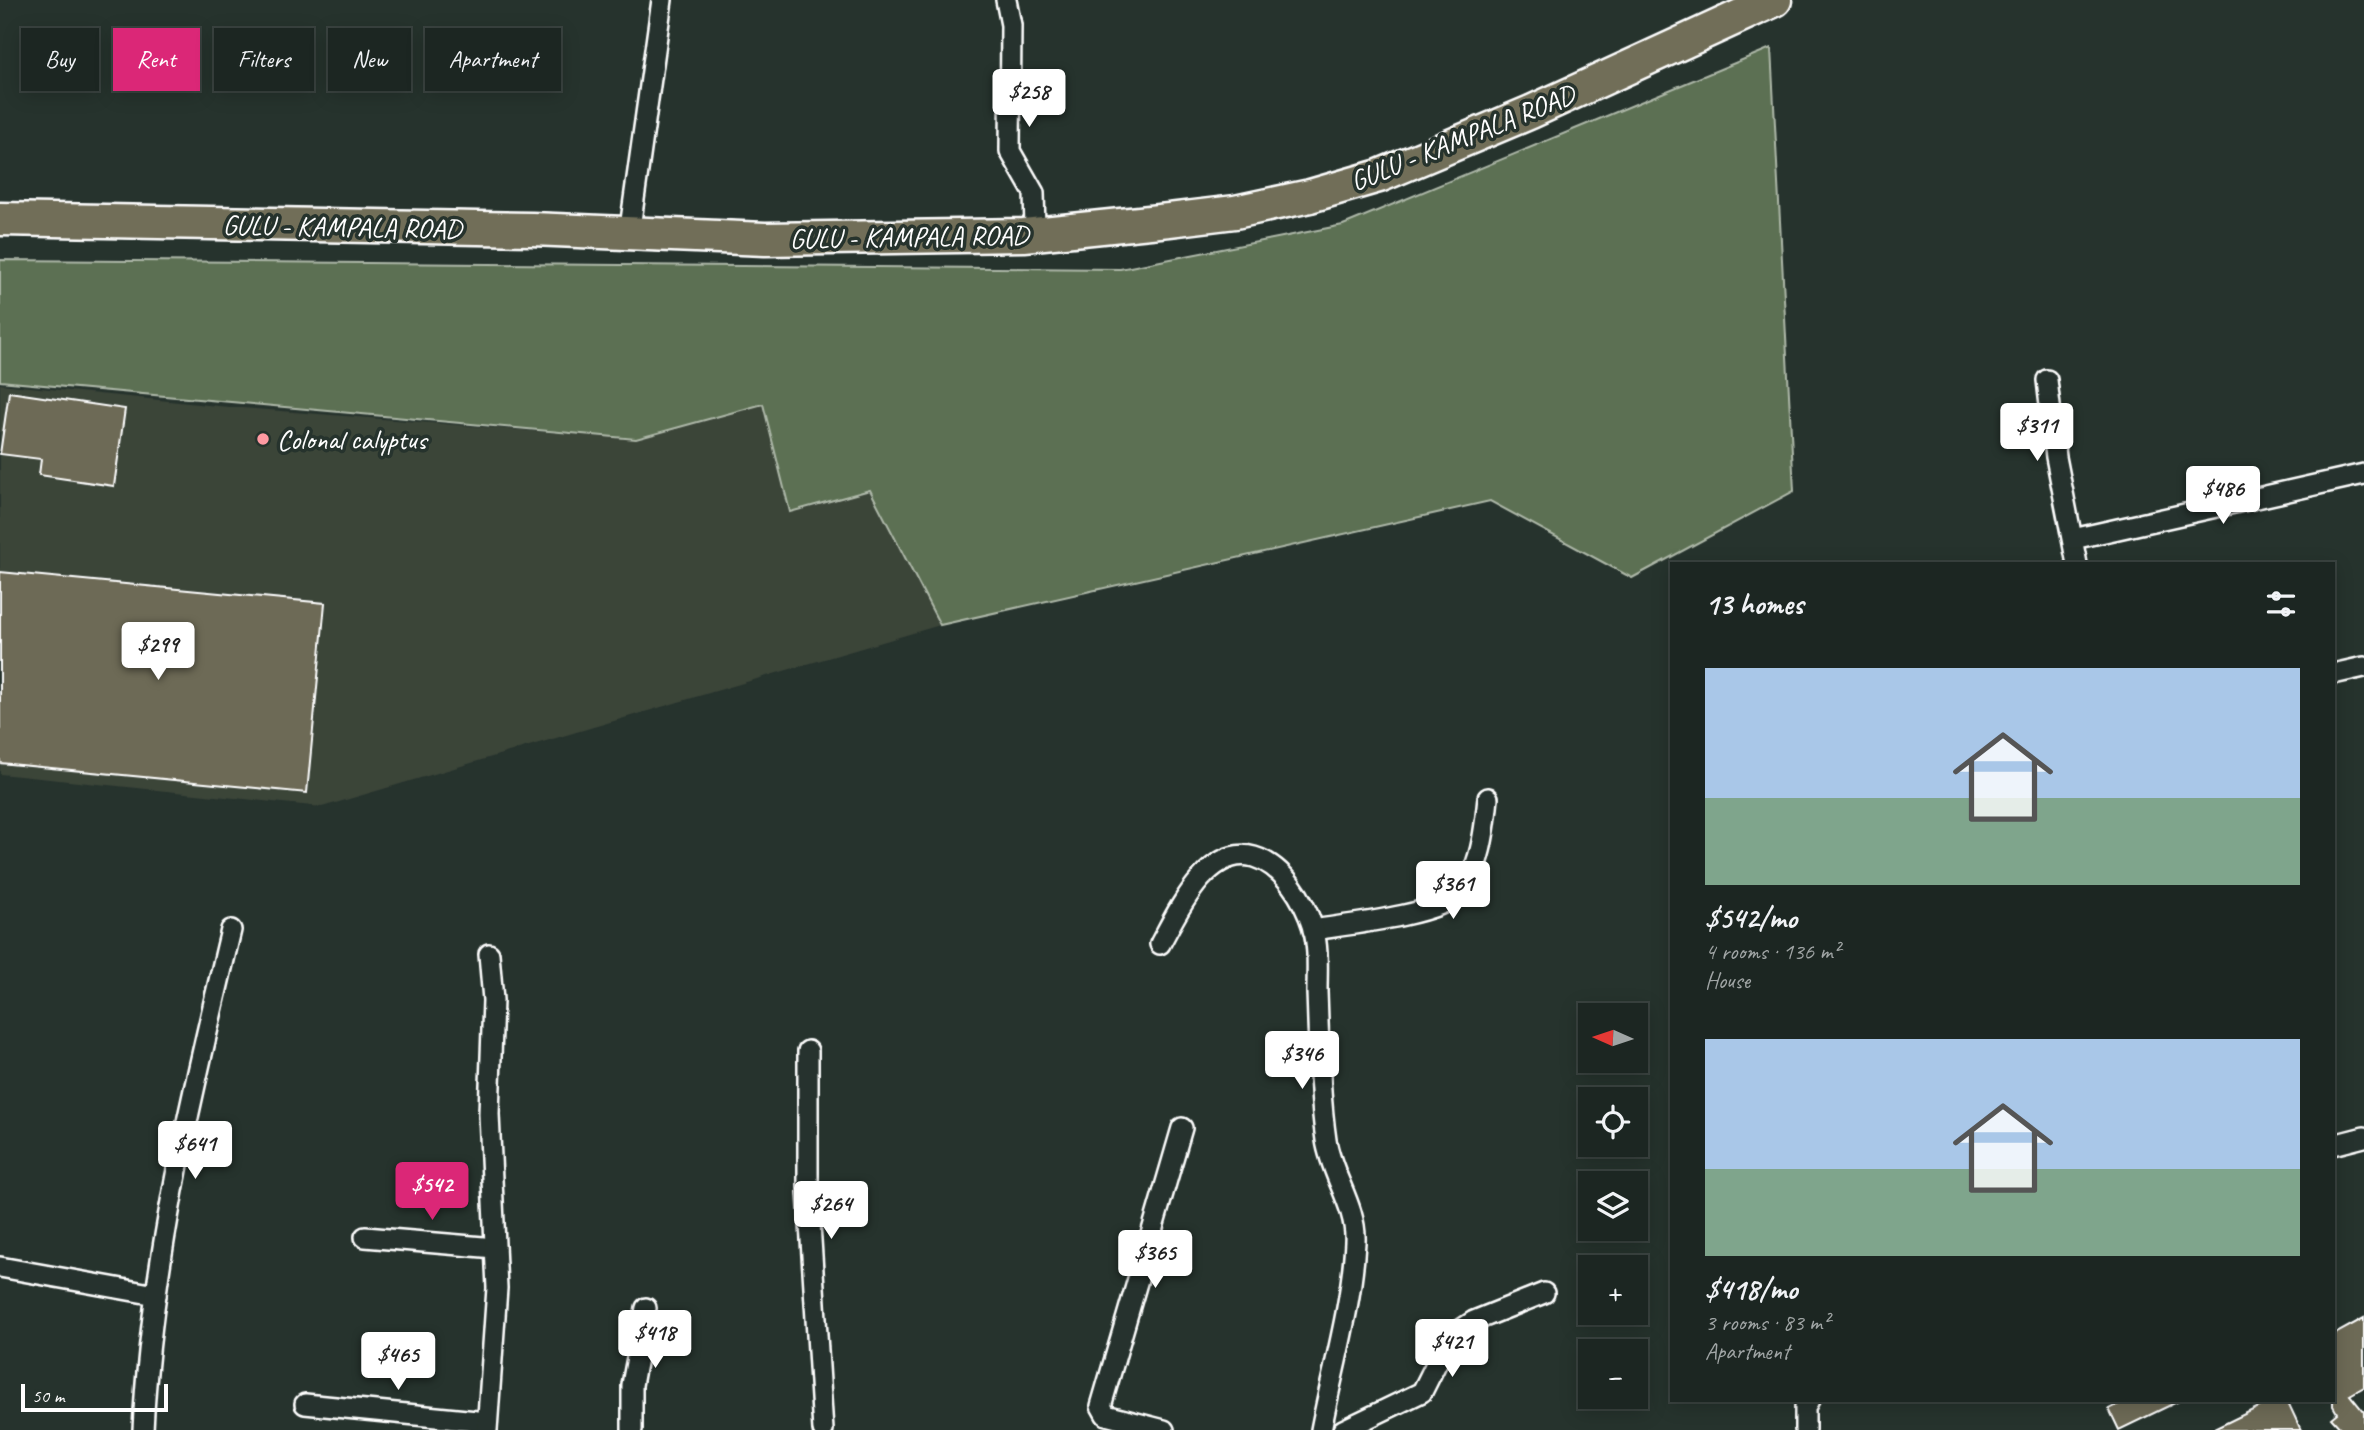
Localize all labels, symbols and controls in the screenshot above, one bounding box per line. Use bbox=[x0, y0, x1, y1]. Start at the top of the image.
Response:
chip: Buy bbox=[21, 28, 99, 91]
chip: Rent bbox=[113, 28, 200, 91]
chip: Filters bbox=[214, 28, 314, 91]
chip: New bbox=[328, 28, 411, 91]
chip: Apartment bbox=[425, 28, 561, 91]
pin: $258 bbox=[988, 69, 1070, 129]
street label: GULU - KAMPALA ROAD bbox=[1345, 75, 1582, 198]
text: $258 bbox=[1008, 77, 1050, 106]
street label: GULU - KAMPALA ROAD bbox=[222, 207, 464, 246]
street label: GULU - KAMPALA ROAD bbox=[789, 217, 1031, 256]
pin: $311 bbox=[1996, 404, 2078, 463]
text: $311 bbox=[2016, 411, 2058, 440]
place label: Colonal calyptus bbox=[277, 422, 429, 457]
marker: Colonal calyptus bbox=[255, 431, 271, 447]
pin: $486 bbox=[2182, 466, 2264, 526]
text: $486 bbox=[2202, 474, 2244, 503]
text: 13 homes bbox=[1705, 585, 1803, 623]
icon: filters bbox=[2262, 585, 2300, 623]
pin: $299 bbox=[117, 622, 199, 682]
text: $299 bbox=[138, 630, 178, 659]
icon: home bbox=[1940, 714, 2066, 840]
pin: $361 bbox=[1412, 862, 1494, 921]
text: $361 bbox=[1432, 869, 1474, 898]
text: $542/mo bbox=[1705, 899, 1797, 937]
text: 4 rooms · 136 m² bbox=[1705, 937, 1840, 966]
text: House bbox=[1705, 966, 1750, 995]
north arrow bbox=[1578, 1003, 1648, 1073]
map controls bbox=[1578, 1003, 1648, 1409]
pin: $346 bbox=[1261, 1032, 1343, 1091]
text: $346 bbox=[1281, 1039, 1323, 1068]
icon: home bbox=[1940, 1085, 2066, 1211]
button: locate bbox=[1578, 1087, 1648, 1157]
pin: $641 bbox=[154, 1122, 236, 1181]
text: $641 bbox=[174, 1129, 216, 1158]
pin: $542 bbox=[391, 1162, 473, 1222]
text: $542 bbox=[411, 1170, 453, 1199]
button: layers bbox=[1578, 1171, 1648, 1241]
pin: $264 bbox=[790, 1182, 872, 1241]
text: $264 bbox=[810, 1189, 852, 1218]
pin: $365 bbox=[1114, 1230, 1196, 1290]
text: $365 bbox=[1134, 1238, 1176, 1267]
button: + bbox=[1578, 1255, 1648, 1325]
text: $418/mo bbox=[1705, 1270, 1797, 1308]
text: 3 rooms · 83 m² bbox=[1705, 1308, 1829, 1337]
pin: $418 bbox=[614, 1310, 696, 1370]
text: $418 bbox=[634, 1318, 676, 1347]
pin: $421 bbox=[1411, 1320, 1493, 1379]
text: $421 bbox=[1431, 1327, 1473, 1356]
pin: $465 bbox=[357, 1332, 439, 1392]
text: Apartment bbox=[1705, 1337, 1790, 1366]
button: − bbox=[1578, 1339, 1648, 1409]
text: $465 bbox=[377, 1340, 419, 1369]
scale bar bbox=[21, 1381, 168, 1413]
text: 50 m bbox=[32, 1384, 64, 1408]

